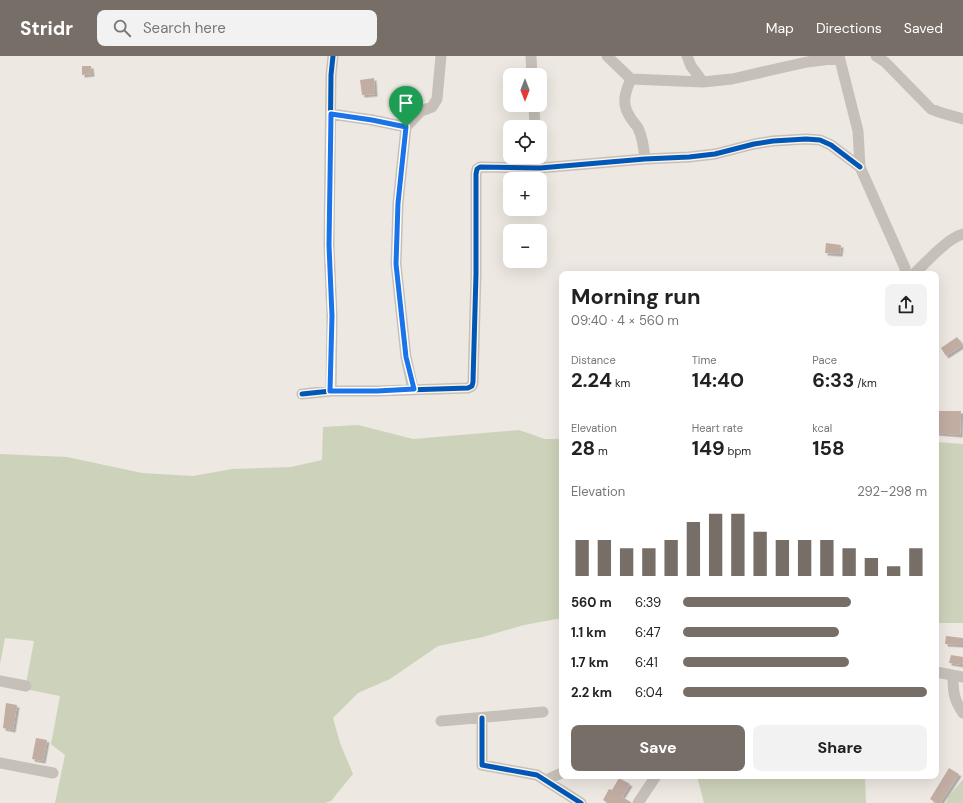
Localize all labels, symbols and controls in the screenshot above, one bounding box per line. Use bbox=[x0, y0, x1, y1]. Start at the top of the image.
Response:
search box bbox=[97, 10, 377, 46]
text: Stridr bbox=[20, 16, 73, 41]
icon: search bbox=[111, 17, 133, 39]
text: Search here bbox=[143, 18, 226, 38]
text: Map bbox=[766, 19, 794, 37]
text: Directions bbox=[816, 19, 882, 37]
text: Saved bbox=[904, 19, 943, 37]
north arrow bbox=[503, 68, 547, 112]
map controls bbox=[503, 68, 547, 268]
pin bbox=[389, 86, 423, 127]
icon: arrive bbox=[395, 92, 417, 114]
button: locate bbox=[503, 120, 547, 164]
button: + bbox=[503, 172, 547, 216]
button: − bbox=[503, 224, 547, 268]
text: Morning run bbox=[571, 282, 701, 311]
button: share bbox=[885, 284, 927, 326]
text: 09:40 · 4 × 560 m bbox=[571, 312, 679, 329]
text: Distance bbox=[571, 353, 616, 367]
text: Time bbox=[692, 353, 717, 367]
text: Pace bbox=[812, 353, 837, 367]
text: 2.24 bbox=[571, 367, 612, 393]
text: 14:40 bbox=[692, 367, 744, 393]
text: 6:33 bbox=[812, 367, 854, 393]
text: km bbox=[612, 376, 630, 390]
text: /km bbox=[854, 376, 877, 390]
text: Elevation bbox=[571, 421, 617, 435]
text: Heart rate bbox=[692, 421, 743, 435]
text: kcal bbox=[812, 421, 832, 435]
text: 28 bbox=[571, 435, 595, 461]
text: 149 bbox=[692, 435, 725, 461]
text: 158 bbox=[812, 435, 845, 461]
text: m bbox=[595, 444, 608, 458]
text: bpm bbox=[725, 444, 751, 458]
text: Elevation bbox=[571, 483, 625, 500]
text: 292–298 m bbox=[857, 483, 927, 500]
text: 560 m bbox=[571, 594, 612, 611]
text: 6:39 bbox=[635, 594, 661, 611]
text: 1.1 km bbox=[571, 624, 606, 641]
text: 6:47 bbox=[635, 624, 661, 641]
text: 1.7 km bbox=[571, 654, 608, 671]
text: 6:41 bbox=[635, 654, 658, 671]
text: 2.2 km bbox=[571, 684, 612, 701]
text: 6:04 bbox=[635, 684, 663, 701]
button: Save bbox=[571, 725, 745, 771]
button: Share bbox=[753, 725, 927, 771]

